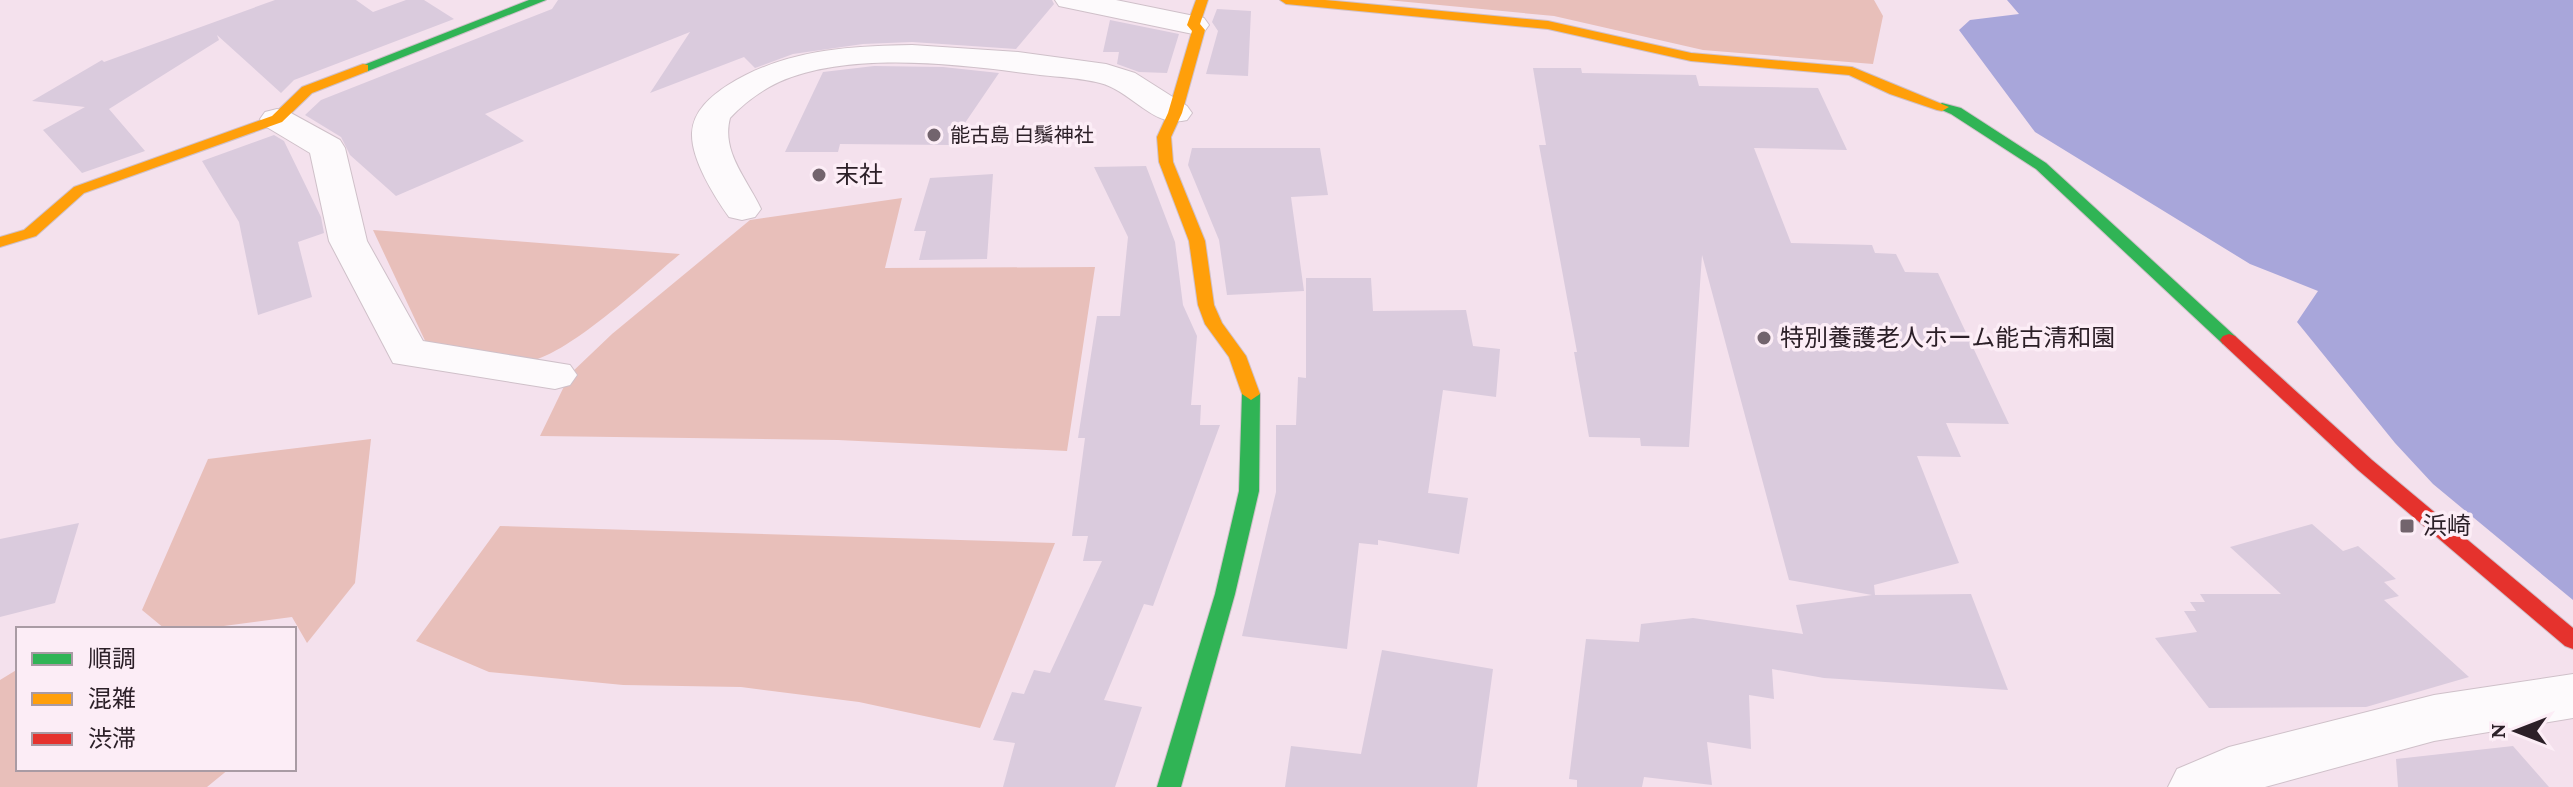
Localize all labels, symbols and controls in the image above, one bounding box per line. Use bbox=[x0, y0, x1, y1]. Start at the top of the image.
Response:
place label: 能古島 白鬚神社 bbox=[950, 124, 1094, 146]
marker: 能古島 白鬚神社 bbox=[925, 126, 943, 144]
place label: 末社 bbox=[835, 161, 883, 188]
marker: 末社 bbox=[810, 166, 828, 184]
place label: 特別養護老人ホーム能古清和園 bbox=[1780, 324, 2115, 351]
marker: 特別養護老人ホーム能古清和園 bbox=[1755, 329, 1773, 347]
place label: 浜崎 bbox=[2423, 512, 2471, 539]
marker: 浜崎 bbox=[2398, 517, 2416, 535]
legend bbox=[16, 627, 296, 771]
text: 順調 bbox=[88, 645, 136, 672]
text: 混雑 bbox=[88, 685, 136, 712]
north arrow bbox=[2477, 691, 2557, 771]
text: N bbox=[2485, 724, 2510, 739]
text: 渋滞 bbox=[88, 725, 136, 752]

